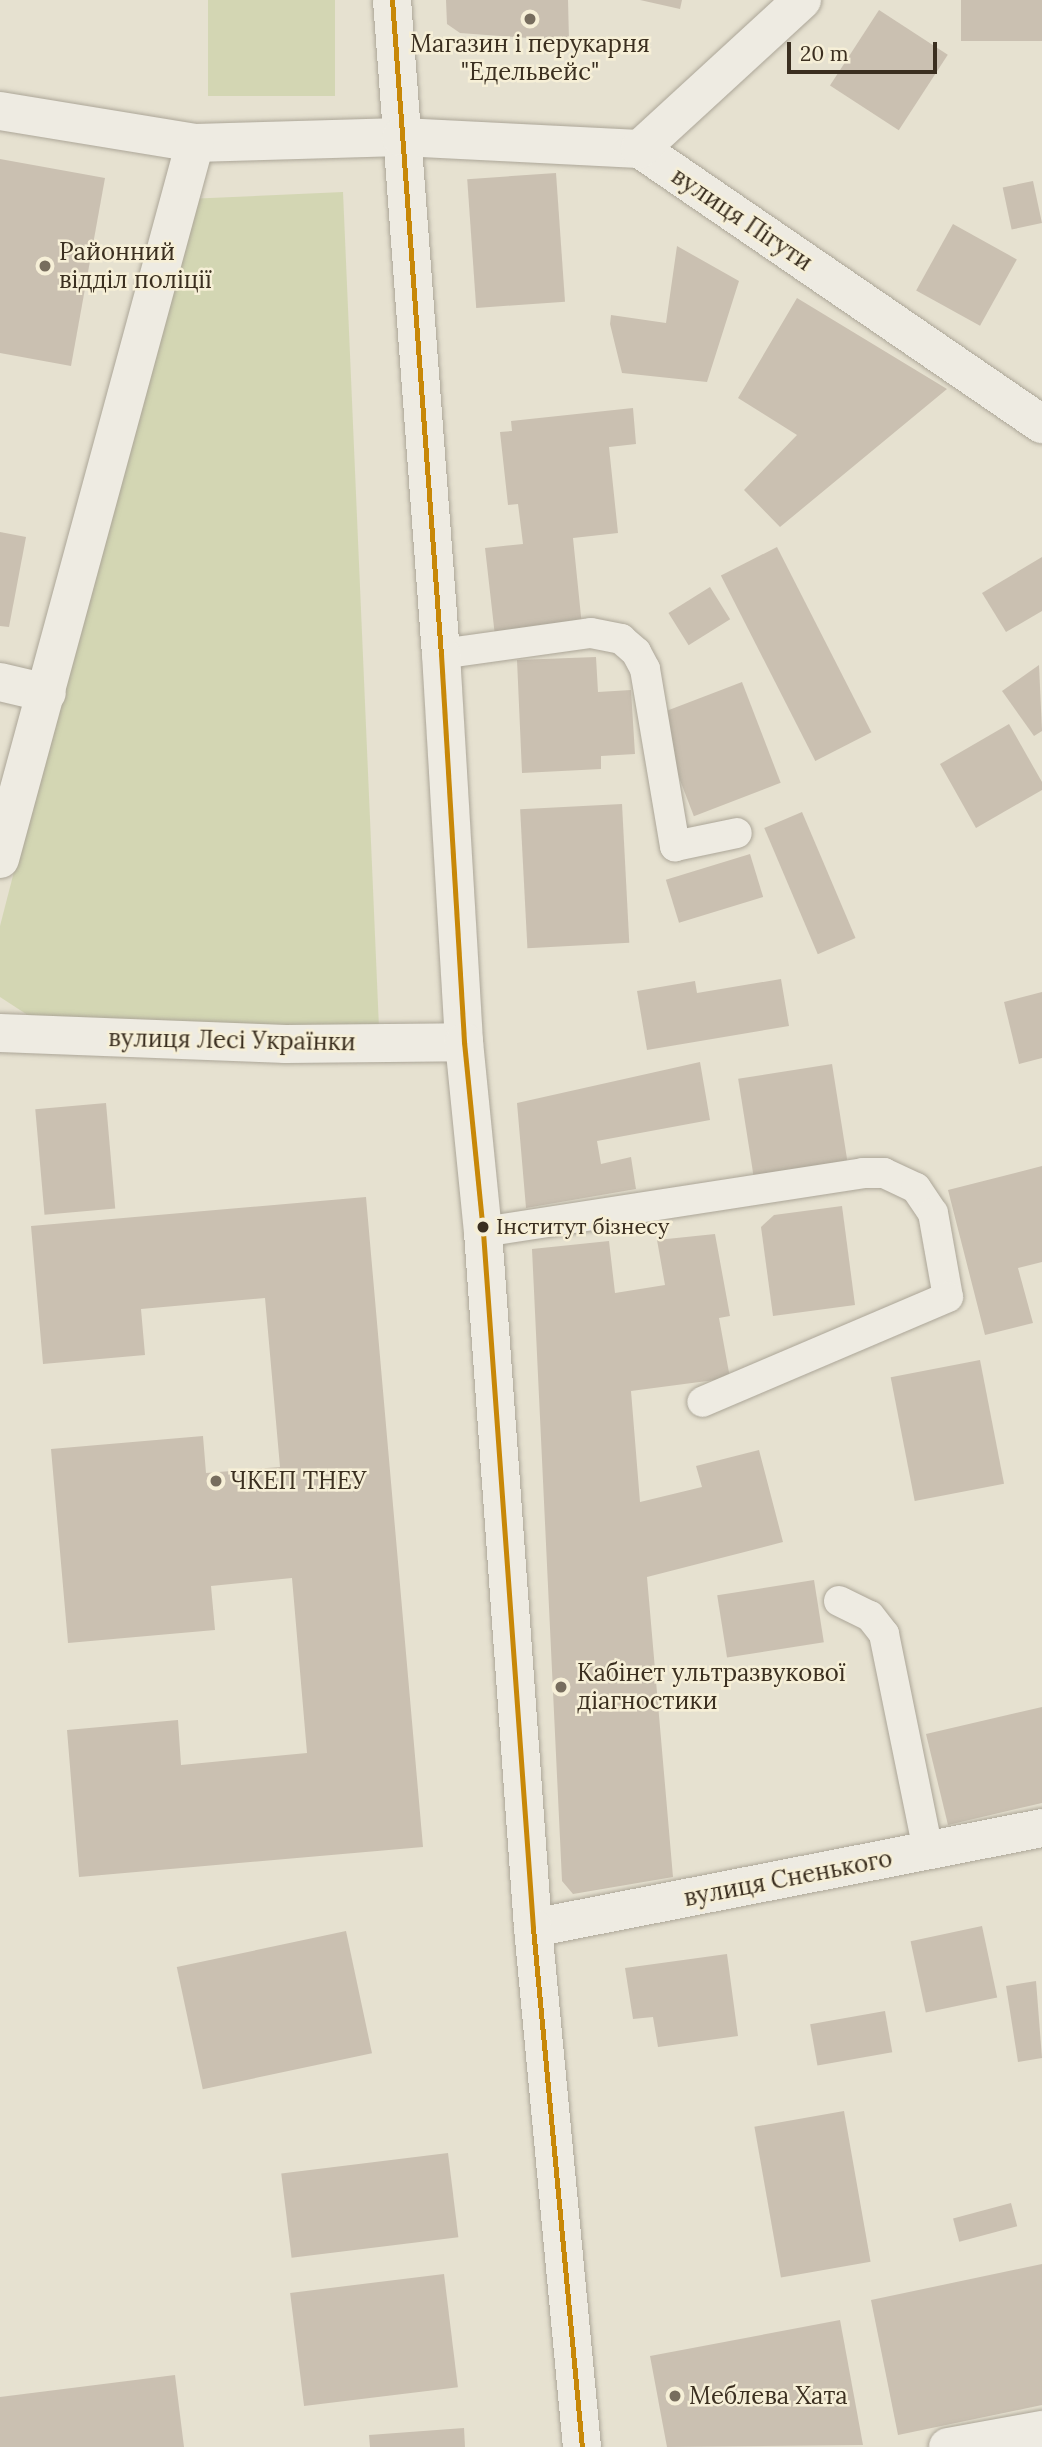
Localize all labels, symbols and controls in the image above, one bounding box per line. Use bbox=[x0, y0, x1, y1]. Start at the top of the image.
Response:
marker: Магазин і перукарня "Едельвейс" bbox=[522, 11, 538, 27]
scale bar bbox=[790, 28, 940, 72]
place label: Магазин і перукарня "Едельвейс" bbox=[410, 30, 650, 86]
text: 20 m bbox=[800, 40, 849, 67]
street label: вулиця Пігути bbox=[666, 161, 818, 277]
place label: Районний відділ поліції bbox=[59, 238, 212, 294]
marker: Районний відділ поліції bbox=[37, 258, 53, 274]
street label: вулиця Лесі Українки bbox=[108, 1023, 356, 1057]
place label: Інститут бізнесу bbox=[496, 1214, 669, 1240]
marker: Інститут бізнесу bbox=[476, 1220, 490, 1234]
place label: ЧКЕП ТНЕУ bbox=[230, 1467, 366, 1495]
marker: ЧКЕП ТНЕУ bbox=[208, 1473, 224, 1489]
place label: Кабінет ультразвукової діагностики bbox=[577, 1659, 846, 1715]
marker: Кабінет ультразвукової діагностики bbox=[551, 1677, 571, 1697]
street label: вулиця Сненького bbox=[681, 1844, 895, 1912]
place label: Меблева Хата bbox=[689, 2382, 848, 2410]
marker: Меблева Хата bbox=[667, 2388, 683, 2404]

